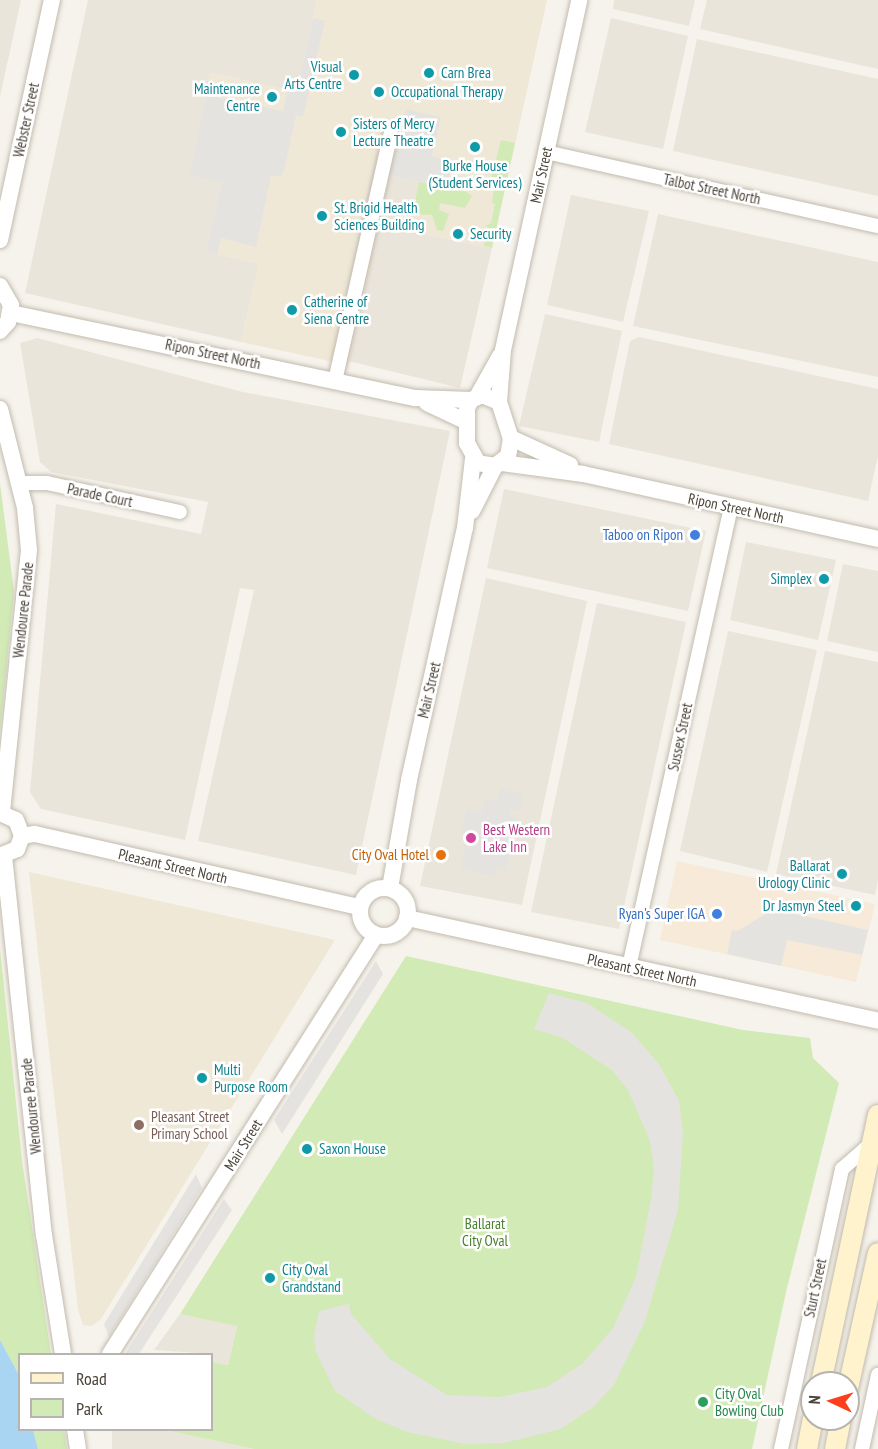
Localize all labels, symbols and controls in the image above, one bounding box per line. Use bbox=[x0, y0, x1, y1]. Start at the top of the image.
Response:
place label: Visual Arts Centre bbox=[284, 57, 342, 92]
place label: Carn Brea bbox=[441, 64, 491, 82]
marker: Carn Brea bbox=[422, 66, 436, 80]
marker: Visual Arts Centre bbox=[347, 68, 361, 82]
place label: Maintenance Centre bbox=[194, 79, 260, 114]
street label: Webster Street bbox=[9, 81, 43, 159]
place label: Occupational Therapy bbox=[391, 83, 503, 101]
marker: Occupational Therapy bbox=[372, 85, 386, 99]
marker: Maintenance Centre bbox=[265, 90, 279, 104]
place label: Sisters of Mercy Lecture Theatre bbox=[353, 114, 434, 149]
marker: Sisters of Mercy Lecture Theatre bbox=[334, 125, 348, 139]
marker: Burke House (Student Services) bbox=[468, 140, 482, 154]
street label: Mair Street bbox=[526, 145, 556, 205]
place label: Burke House (Student Services) bbox=[429, 156, 521, 191]
street label: Talbot Street North bbox=[662, 170, 762, 208]
place label: St. Brigid Health Sciences Building bbox=[334, 198, 424, 233]
marker: St. Brigid Health Sciences Building bbox=[315, 209, 329, 223]
place label: Security bbox=[470, 225, 511, 243]
marker: Security bbox=[451, 227, 465, 241]
place label: Catherine of Siena Centre bbox=[304, 292, 369, 327]
marker: Catherine of Siena Centre bbox=[285, 303, 299, 317]
street label: Ripon Street North bbox=[164, 335, 262, 373]
street label: Parade Court bbox=[66, 479, 134, 511]
street label: Ripon Street North bbox=[687, 489, 785, 527]
place label: Taboo on Ripon bbox=[603, 526, 683, 544]
marker: Taboo on Ripon bbox=[688, 528, 702, 542]
street label: Wendouree Parade bbox=[9, 561, 37, 659]
place label: Simplex bbox=[770, 570, 812, 588]
marker: Simplex bbox=[817, 572, 831, 586]
street label: Mair Street bbox=[414, 660, 444, 720]
street label: Sussex Street bbox=[664, 701, 696, 773]
place label: Best Western Lake Inn bbox=[483, 820, 550, 855]
marker: Best Western Lake Inn bbox=[464, 831, 478, 845]
street label: Pleasant Street North bbox=[117, 845, 229, 887]
place label: City Oval Hotel bbox=[351, 846, 429, 864]
marker: City Oval Hotel bbox=[434, 848, 448, 862]
place label: Ballarat Urology Clinic bbox=[758, 856, 830, 891]
marker: Ballarat Urology Clinic bbox=[835, 867, 849, 881]
place label: Dr Jasmyn Steel bbox=[763, 897, 844, 915]
marker: Dr Jasmyn Steel bbox=[849, 899, 863, 913]
place label: Ryan's Super IGA bbox=[619, 905, 705, 923]
marker: Ryan's Super IGA bbox=[710, 907, 724, 921]
street label: Pleasant Street North bbox=[586, 950, 698, 990]
street label: Wendouree Parade bbox=[17, 1057, 45, 1155]
place label: Multi Purpose Room bbox=[214, 1060, 288, 1095]
marker: Multi Purpose Room bbox=[195, 1071, 209, 1085]
place label: Pleasant Street Primary School bbox=[151, 1107, 229, 1142]
street label: Mair Street bbox=[220, 1116, 266, 1174]
marker: Pleasant Street Primary School bbox=[132, 1118, 146, 1132]
place label: Saxon House bbox=[319, 1140, 386, 1158]
marker: Saxon House bbox=[300, 1142, 314, 1156]
park label: Ballarat City Oval bbox=[462, 1214, 508, 1249]
street label: Sturt Street bbox=[800, 1257, 830, 1319]
place label: City Oval Grandstand bbox=[282, 1260, 341, 1295]
marker: City Oval Grandstand bbox=[263, 1271, 277, 1285]
legend bbox=[18, 1353, 213, 1431]
text: Road bbox=[76, 1367, 107, 1390]
north arrow bbox=[800, 1371, 860, 1431]
place label: City Oval Bowling Club bbox=[715, 1384, 784, 1419]
marker: City Oval Bowling Club bbox=[696, 1395, 710, 1409]
text: N bbox=[804, 1395, 824, 1405]
text: Park bbox=[76, 1397, 103, 1420]

